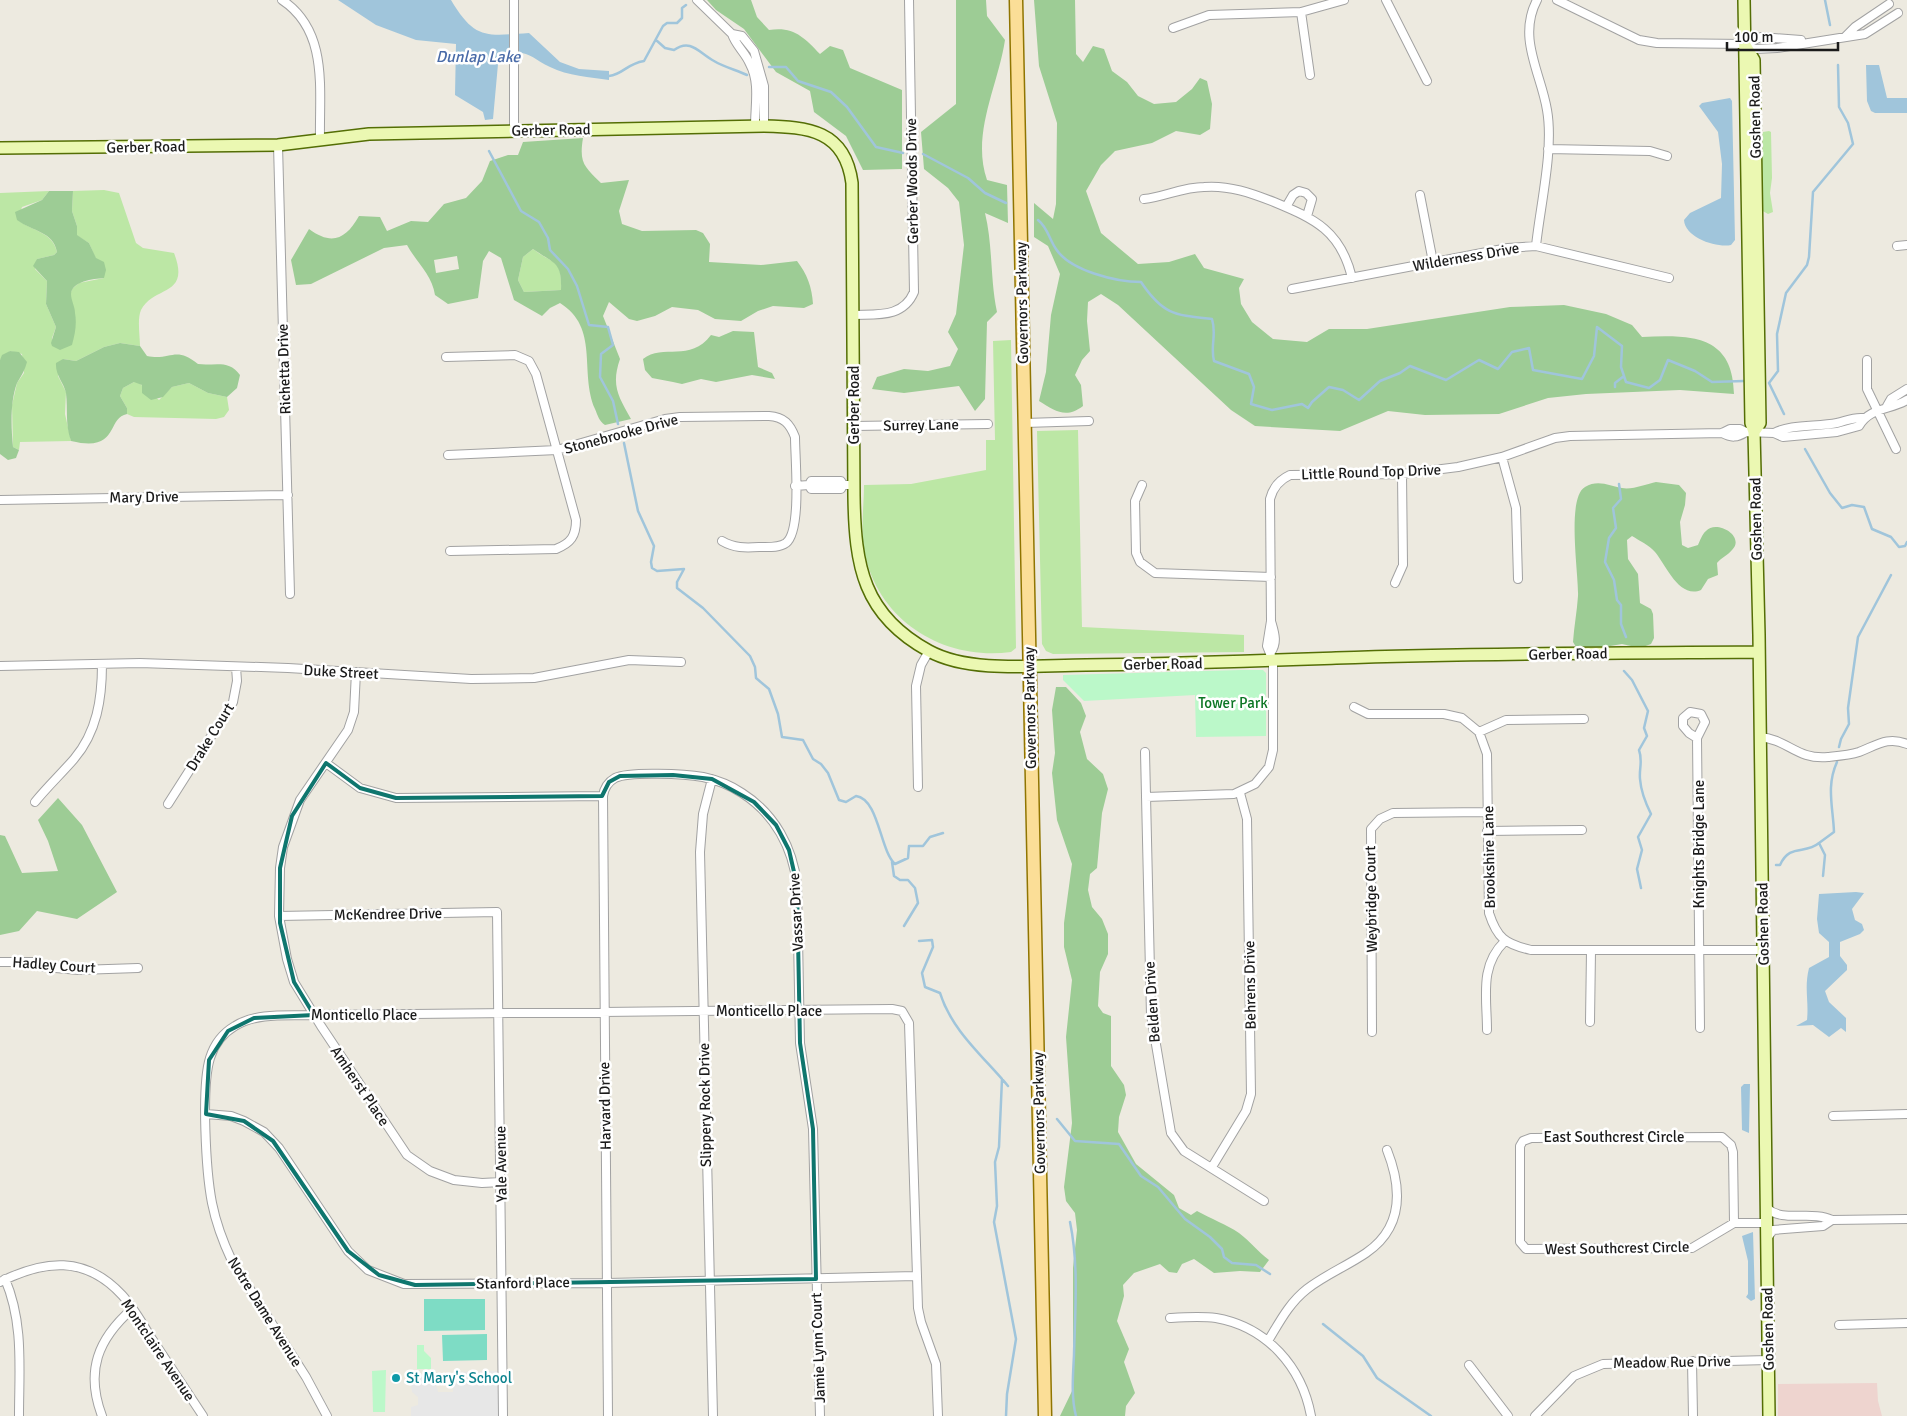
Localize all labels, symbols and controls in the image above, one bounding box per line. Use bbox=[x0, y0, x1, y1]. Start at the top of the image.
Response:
scale bar bbox=[1727, 20, 1838, 52]
text: 100 m bbox=[1734, 28, 1774, 46]
water label: Dunlap Lake bbox=[436, 47, 521, 67]
street label: Goshen Road bbox=[1745, 75, 1765, 159]
street label: Gerber Woods Drive bbox=[902, 118, 922, 244]
street label: Gerber Road bbox=[511, 120, 591, 140]
street label: Gerber Road bbox=[106, 137, 186, 157]
street label: Wilderness Drive bbox=[1411, 239, 1521, 275]
street label: Governors Parkway bbox=[1012, 242, 1032, 364]
street label: Richetta Drive bbox=[273, 323, 295, 415]
street label: Gerber Road bbox=[845, 365, 863, 445]
street label: Stonebrooke Drive bbox=[562, 410, 680, 458]
street label: Surrey Lane bbox=[883, 415, 959, 435]
street label: Little Round Top Drive bbox=[1301, 461, 1441, 483]
street label: Goshen Road bbox=[1746, 477, 1766, 561]
street label: Mary Drive bbox=[109, 487, 179, 507]
street label: Gerber Road bbox=[1528, 644, 1608, 664]
street label: Governors Parkway bbox=[1020, 647, 1040, 769]
street label: Gerber Road bbox=[1123, 654, 1203, 674]
street label: Duke Street bbox=[303, 661, 379, 683]
park label: Tower Park bbox=[1198, 694, 1268, 712]
street label: Drake Court bbox=[182, 700, 238, 774]
street label: Knights Bridge Lane bbox=[1690, 780, 1708, 908]
street label: Brookshire Lane bbox=[1479, 805, 1499, 909]
street label: Weybridge Court bbox=[1361, 845, 1381, 953]
street label: Vassar Drive bbox=[785, 872, 807, 952]
street label: Goshen Road bbox=[1753, 882, 1773, 966]
street label: McKendree Drive bbox=[334, 904, 442, 924]
street label: Behrens Drive bbox=[1240, 940, 1260, 1030]
street label: Hadley Court bbox=[12, 953, 96, 977]
street label: Belden Drive bbox=[1140, 961, 1164, 1043]
street label: Monticello Place bbox=[716, 1002, 822, 1020]
street label: Monticello Place bbox=[311, 1006, 417, 1024]
street label: Amherst Place bbox=[327, 1043, 393, 1129]
street label: Slippery Rock Drive bbox=[695, 1043, 715, 1167]
street label: Governors Parkway bbox=[1029, 1052, 1049, 1174]
street label: Harvard Drive bbox=[595, 1062, 615, 1150]
street label: Yale Avenue bbox=[491, 1126, 511, 1202]
street label: East Southcrest Circle bbox=[1544, 1128, 1684, 1146]
street label: West Southcrest Circle bbox=[1545, 1238, 1689, 1258]
street label: Notre Dame Avenue bbox=[224, 1254, 306, 1370]
street label: Stanford Place bbox=[476, 1273, 570, 1293]
street label: Goshen Road bbox=[1758, 1287, 1778, 1371]
street label: Jamie Lynn Court bbox=[807, 1292, 829, 1404]
street label: Montclaire Avenue bbox=[117, 1295, 199, 1405]
street label: Meadow Rue Drive bbox=[1613, 1352, 1731, 1372]
place label: St Mary's School bbox=[406, 1369, 512, 1387]
marker: St Mary's School bbox=[390, 1372, 402, 1384]

